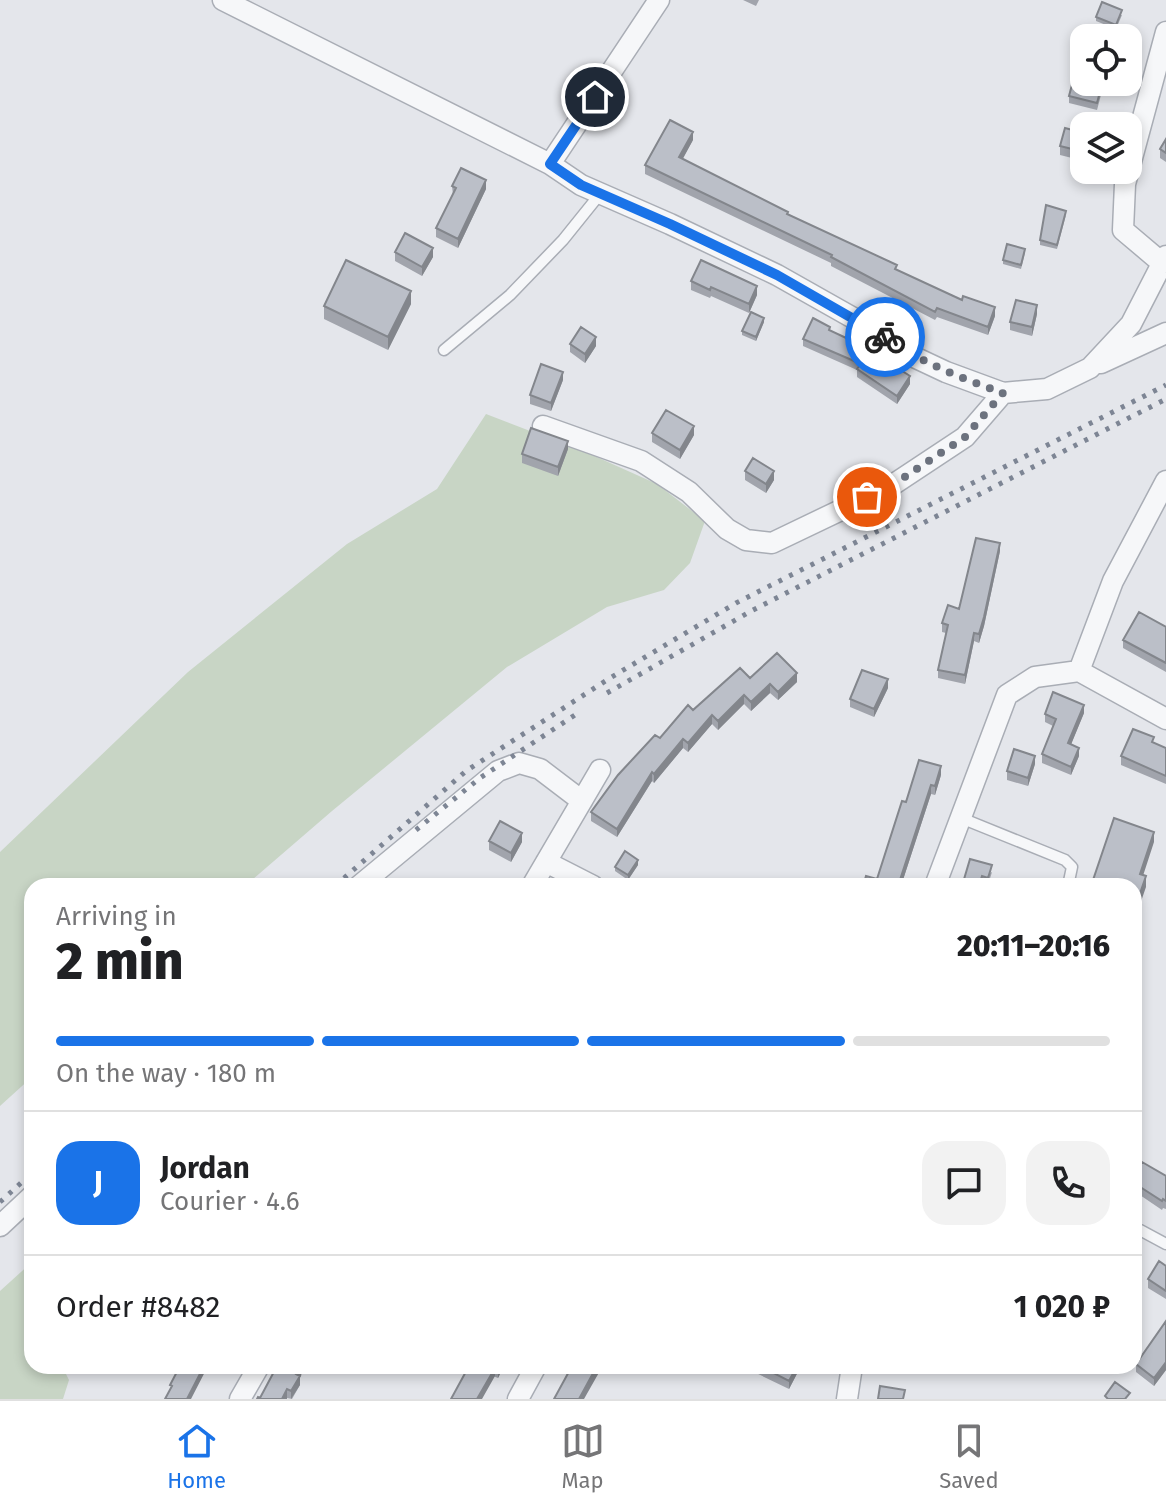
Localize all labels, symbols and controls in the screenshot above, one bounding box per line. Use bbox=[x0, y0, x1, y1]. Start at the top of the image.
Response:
map controls bbox=[1070, 24, 1142, 184]
button: locate bbox=[1070, 24, 1142, 96]
pin bbox=[561, 63, 629, 131]
icon: home bbox=[573, 75, 617, 119]
button: layers bbox=[1070, 112, 1142, 184]
courier bbox=[845, 297, 925, 377]
icon: bike bbox=[863, 315, 907, 359]
pin bbox=[833, 463, 901, 531]
icon: bag bbox=[845, 475, 889, 519]
text: Arriving in bbox=[56, 901, 177, 932]
text: 20:11–20:16 bbox=[957, 928, 1110, 964]
text: 2 min bbox=[56, 930, 183, 993]
text: On the way · 180 m bbox=[56, 1058, 276, 1089]
button: chat bbox=[922, 1141, 1006, 1225]
button: phone bbox=[1026, 1141, 1110, 1225]
text: Jordan bbox=[160, 1150, 250, 1186]
text: J bbox=[93, 1165, 103, 1201]
text: Courier · 4.6 bbox=[160, 1186, 300, 1217]
text: Order #8482 bbox=[56, 1289, 220, 1325]
text: 1 020 ₽ bbox=[1014, 1289, 1110, 1325]
tab: Home bbox=[167, 1419, 226, 1494]
tab: Map bbox=[561, 1419, 605, 1494]
tab: Saved bbox=[939, 1419, 999, 1494]

